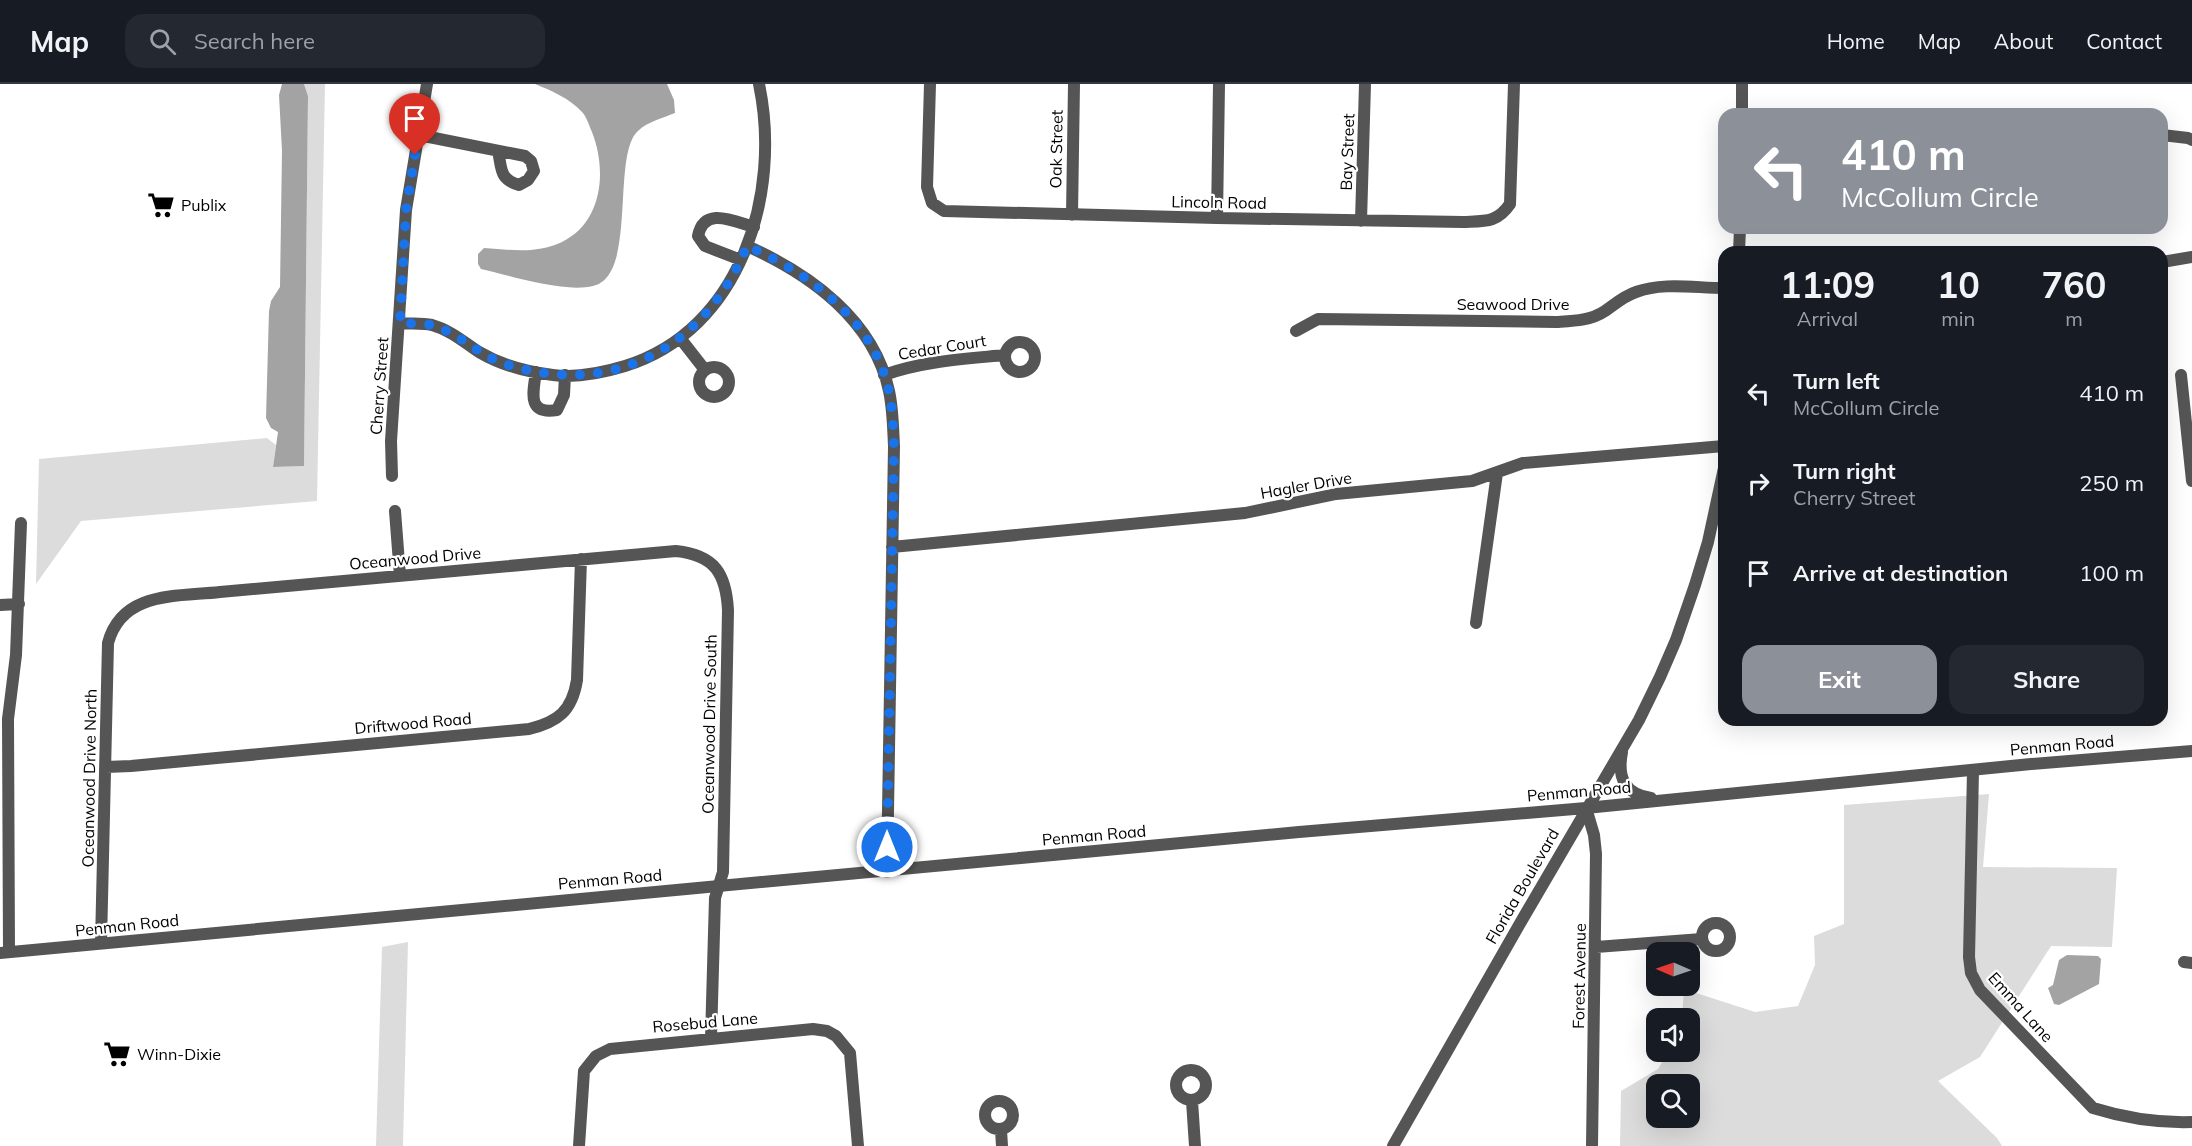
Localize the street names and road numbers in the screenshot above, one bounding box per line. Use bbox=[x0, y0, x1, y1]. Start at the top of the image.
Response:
street label: Oak Street bbox=[1045, 109, 1067, 188]
street label: Bay Street bbox=[1336, 113, 1358, 191]
street label: Lincoln Road bbox=[1171, 191, 1267, 213]
street label: Seawood Drive bbox=[1457, 294, 1569, 314]
street label: Cedar Court bbox=[897, 330, 988, 364]
street label: Cherry Street bbox=[366, 336, 392, 436]
street label: Hagler Drive bbox=[1259, 467, 1353, 503]
street label: Oceanwood Drive bbox=[348, 542, 482, 574]
street label: Oceanwood Drive South bbox=[697, 634, 721, 814]
street label: Oceanwood Drive North bbox=[77, 689, 101, 867]
street label: Driftwood Road bbox=[354, 708, 472, 738]
street label: Penman Road bbox=[2009, 730, 2115, 760]
street label: Penman Road bbox=[1526, 776, 1632, 806]
street label: Penman Road bbox=[1041, 820, 1147, 850]
street label: Florida Boulevard bbox=[1481, 825, 1563, 947]
street label: Penman Road bbox=[557, 864, 663, 894]
street label: Penman Road bbox=[74, 910, 180, 940]
street label: Forest Avenue bbox=[1568, 923, 1590, 1029]
street label: Emma Lane bbox=[1984, 968, 2058, 1046]
street label: Rosebud Lane bbox=[651, 1007, 759, 1037]

